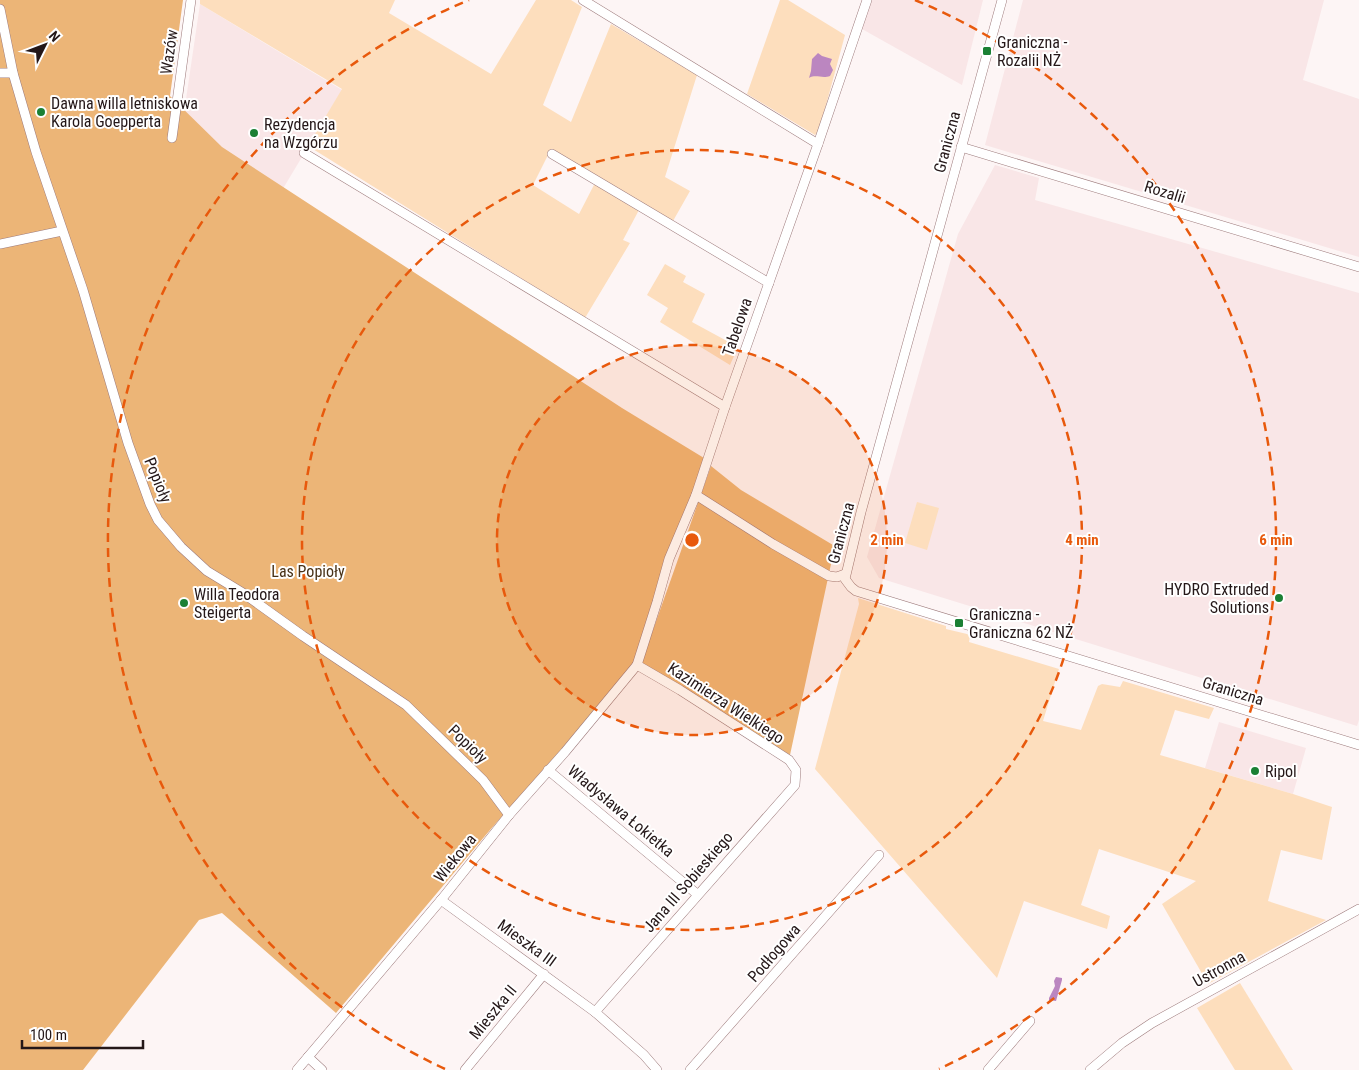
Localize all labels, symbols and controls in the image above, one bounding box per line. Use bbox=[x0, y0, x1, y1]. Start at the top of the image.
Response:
north arrow bbox=[20, 20, 70, 70]
text: N bbox=[46, 28, 63, 45]
street label: Wazów bbox=[156, 28, 182, 76]
place label: Graniczna - Rozalii NŻ bbox=[997, 33, 1068, 70]
marker: Graniczna - Rozalii NŻ bbox=[981, 45, 993, 57]
place label: Dawna willa letniskowa Karola Goepperta bbox=[51, 94, 198, 131]
marker: Dawna willa letniskowa Karola Goepperta bbox=[35, 106, 47, 118]
street label: Graniczna bbox=[930, 109, 964, 175]
place label: Rezydencja na Wzgórzu bbox=[264, 115, 338, 152]
marker: Rezydencja na Wzgórzu bbox=[248, 127, 260, 139]
street label: Rozalii bbox=[1142, 177, 1188, 207]
street label: Tabelowa bbox=[718, 295, 756, 359]
street label: Popioły bbox=[140, 455, 176, 506]
street label: Graniczna bbox=[824, 500, 858, 566]
centre of rings bbox=[683, 531, 701, 549]
text: 2 min bbox=[870, 531, 904, 549]
text: 4 min bbox=[1065, 531, 1099, 549]
text: 6 min bbox=[1259, 531, 1293, 549]
park label: Las Popioły bbox=[271, 562, 345, 581]
place label: HYDRO Extruded Solutions bbox=[1164, 580, 1269, 617]
place label: Willa Teodora Steigerta bbox=[194, 585, 280, 622]
marker: HYDRO Extruded Solutions bbox=[1273, 592, 1285, 604]
marker: Willa Teodora Steigerta bbox=[178, 597, 190, 609]
place label: Graniczna - Graniczna 62 NŻ bbox=[969, 605, 1073, 642]
marker: Graniczna - Graniczna 62 NŻ bbox=[953, 617, 965, 629]
street label: Kazimierza Wielkiego bbox=[664, 658, 788, 748]
street label: Graniczna bbox=[1200, 673, 1266, 709]
street label: Popioły bbox=[444, 721, 492, 767]
street label: Władysława Łokietka bbox=[564, 761, 678, 861]
place label: Ripol bbox=[1265, 762, 1297, 781]
marker: Ripol bbox=[1249, 765, 1261, 777]
street label: Jana III Sobieskiego bbox=[639, 828, 737, 936]
street label: Wiekowa bbox=[430, 830, 480, 886]
street label: Mieszka III bbox=[494, 915, 560, 971]
street label: Podłogowa bbox=[744, 920, 804, 986]
street label: Ustronna bbox=[1189, 947, 1249, 991]
street label: Mieszka II bbox=[465, 981, 521, 1043]
scale bar bbox=[22, 1018, 144, 1050]
text: 100 m bbox=[30, 1026, 67, 1044]

